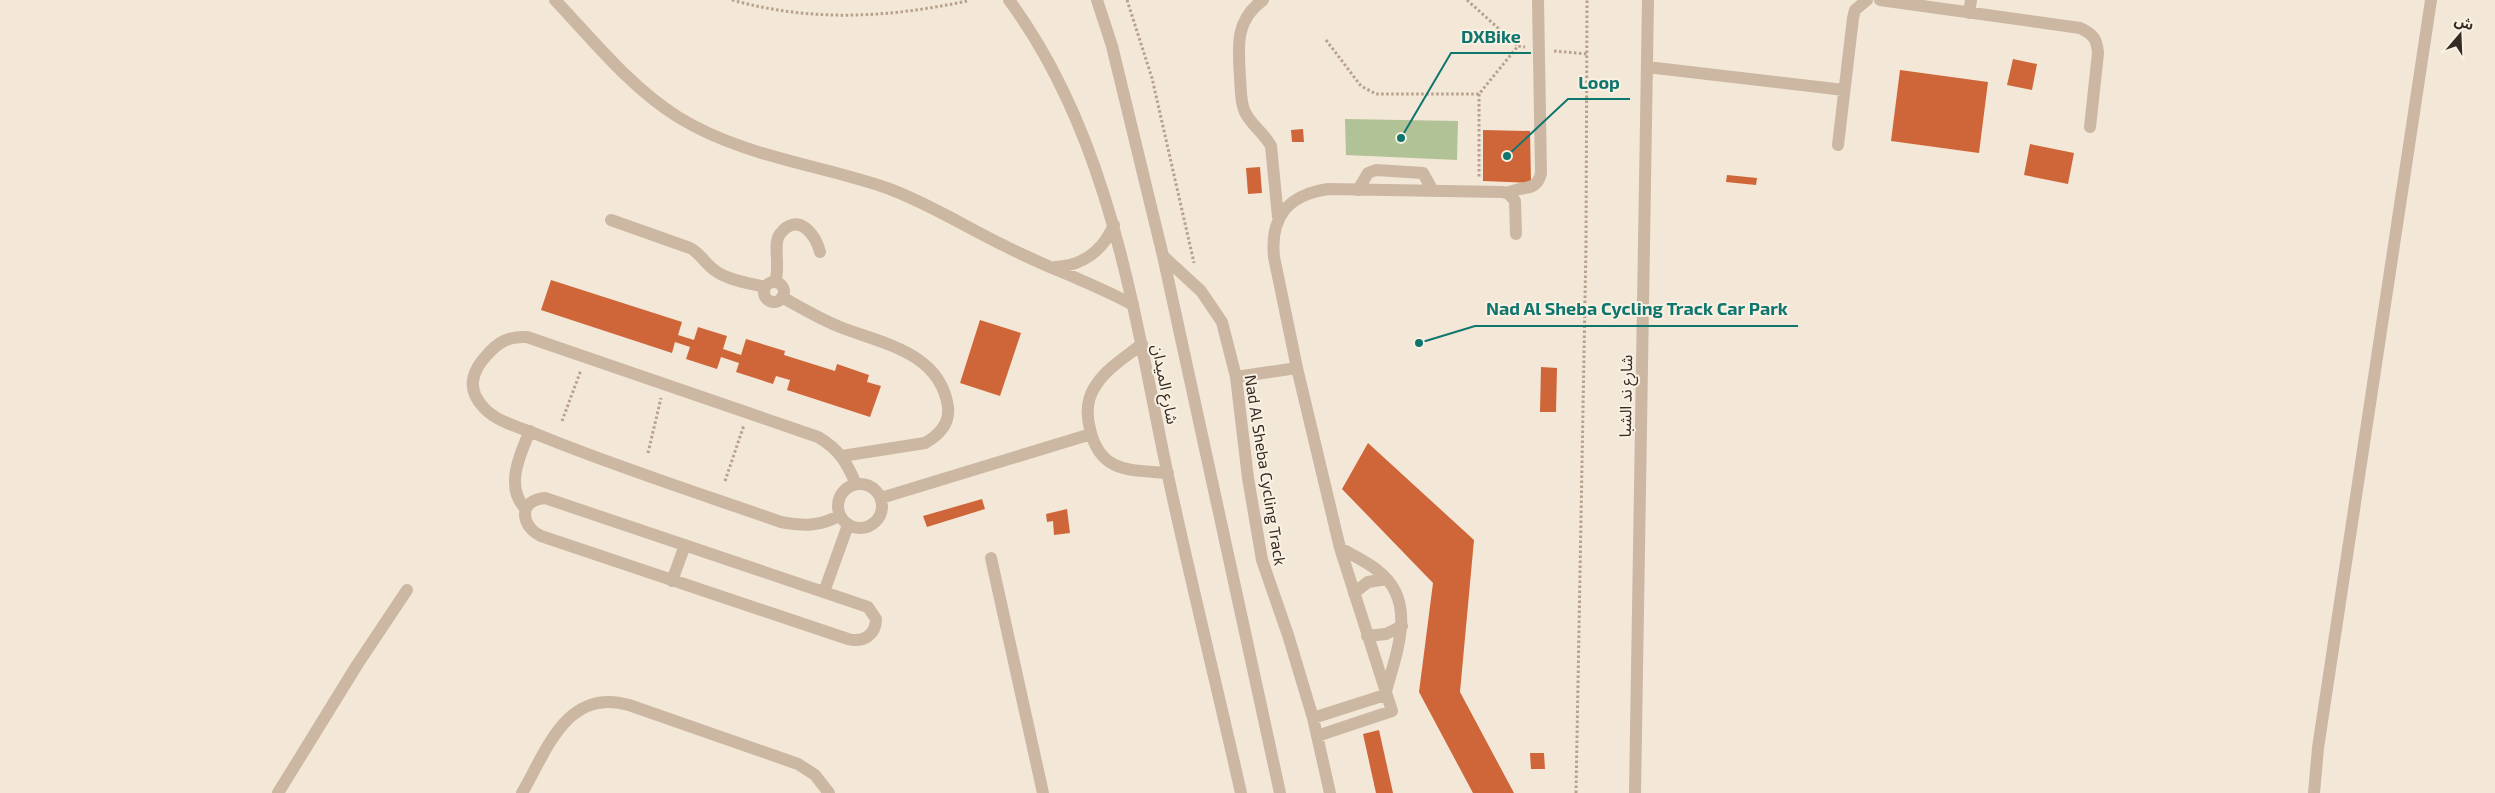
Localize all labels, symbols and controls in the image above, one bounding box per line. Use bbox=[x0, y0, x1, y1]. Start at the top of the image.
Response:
north arrow bbox=[2435, 10, 2485, 60]
text: ش bbox=[2453, 11, 2476, 33]
callout: DXBike bbox=[1451, 20, 1531, 53]
text: DXBike bbox=[1461, 25, 1521, 47]
callout: Loop bbox=[1568, 66, 1630, 99]
text: Loop bbox=[1578, 71, 1620, 93]
callout: Nad Al Sheba Cycling Track Car Park bbox=[1475, 293, 1798, 326]
text: Nad Al Sheba Cycling Track Car Park bbox=[1486, 297, 1788, 319]
street label: شارع الميدان bbox=[1145, 342, 1183, 426]
street label: شارع ند الشبا bbox=[1615, 354, 1639, 438]
street label: Nad Al Sheba Cycling Track bbox=[1242, 373, 1290, 567]

